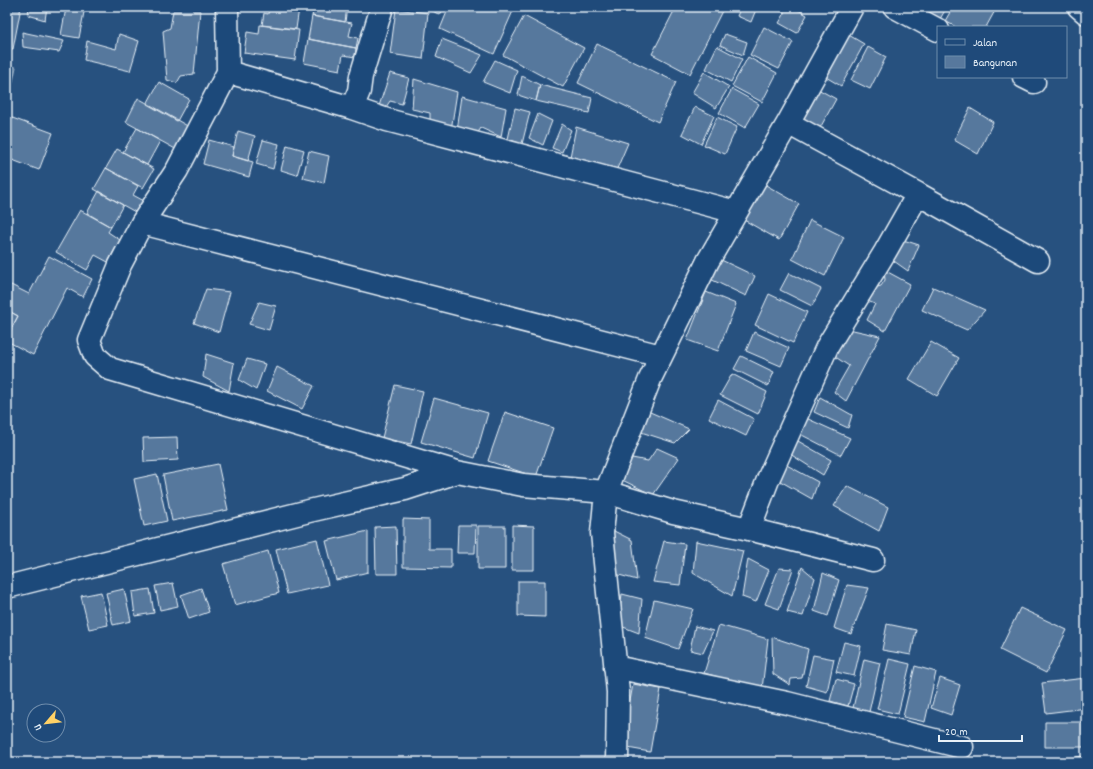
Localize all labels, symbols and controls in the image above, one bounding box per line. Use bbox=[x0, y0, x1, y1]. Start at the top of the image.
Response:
legend bbox=[937, 26, 1067, 78]
text: Jalan bbox=[973, 35, 997, 52]
text: Bangunan bbox=[973, 55, 1017, 72]
north arrow bbox=[26, 703, 66, 743]
scale bar bbox=[939, 717, 1022, 743]
text: U bbox=[31, 721, 47, 733]
text: 20 m bbox=[945, 724, 968, 741]

